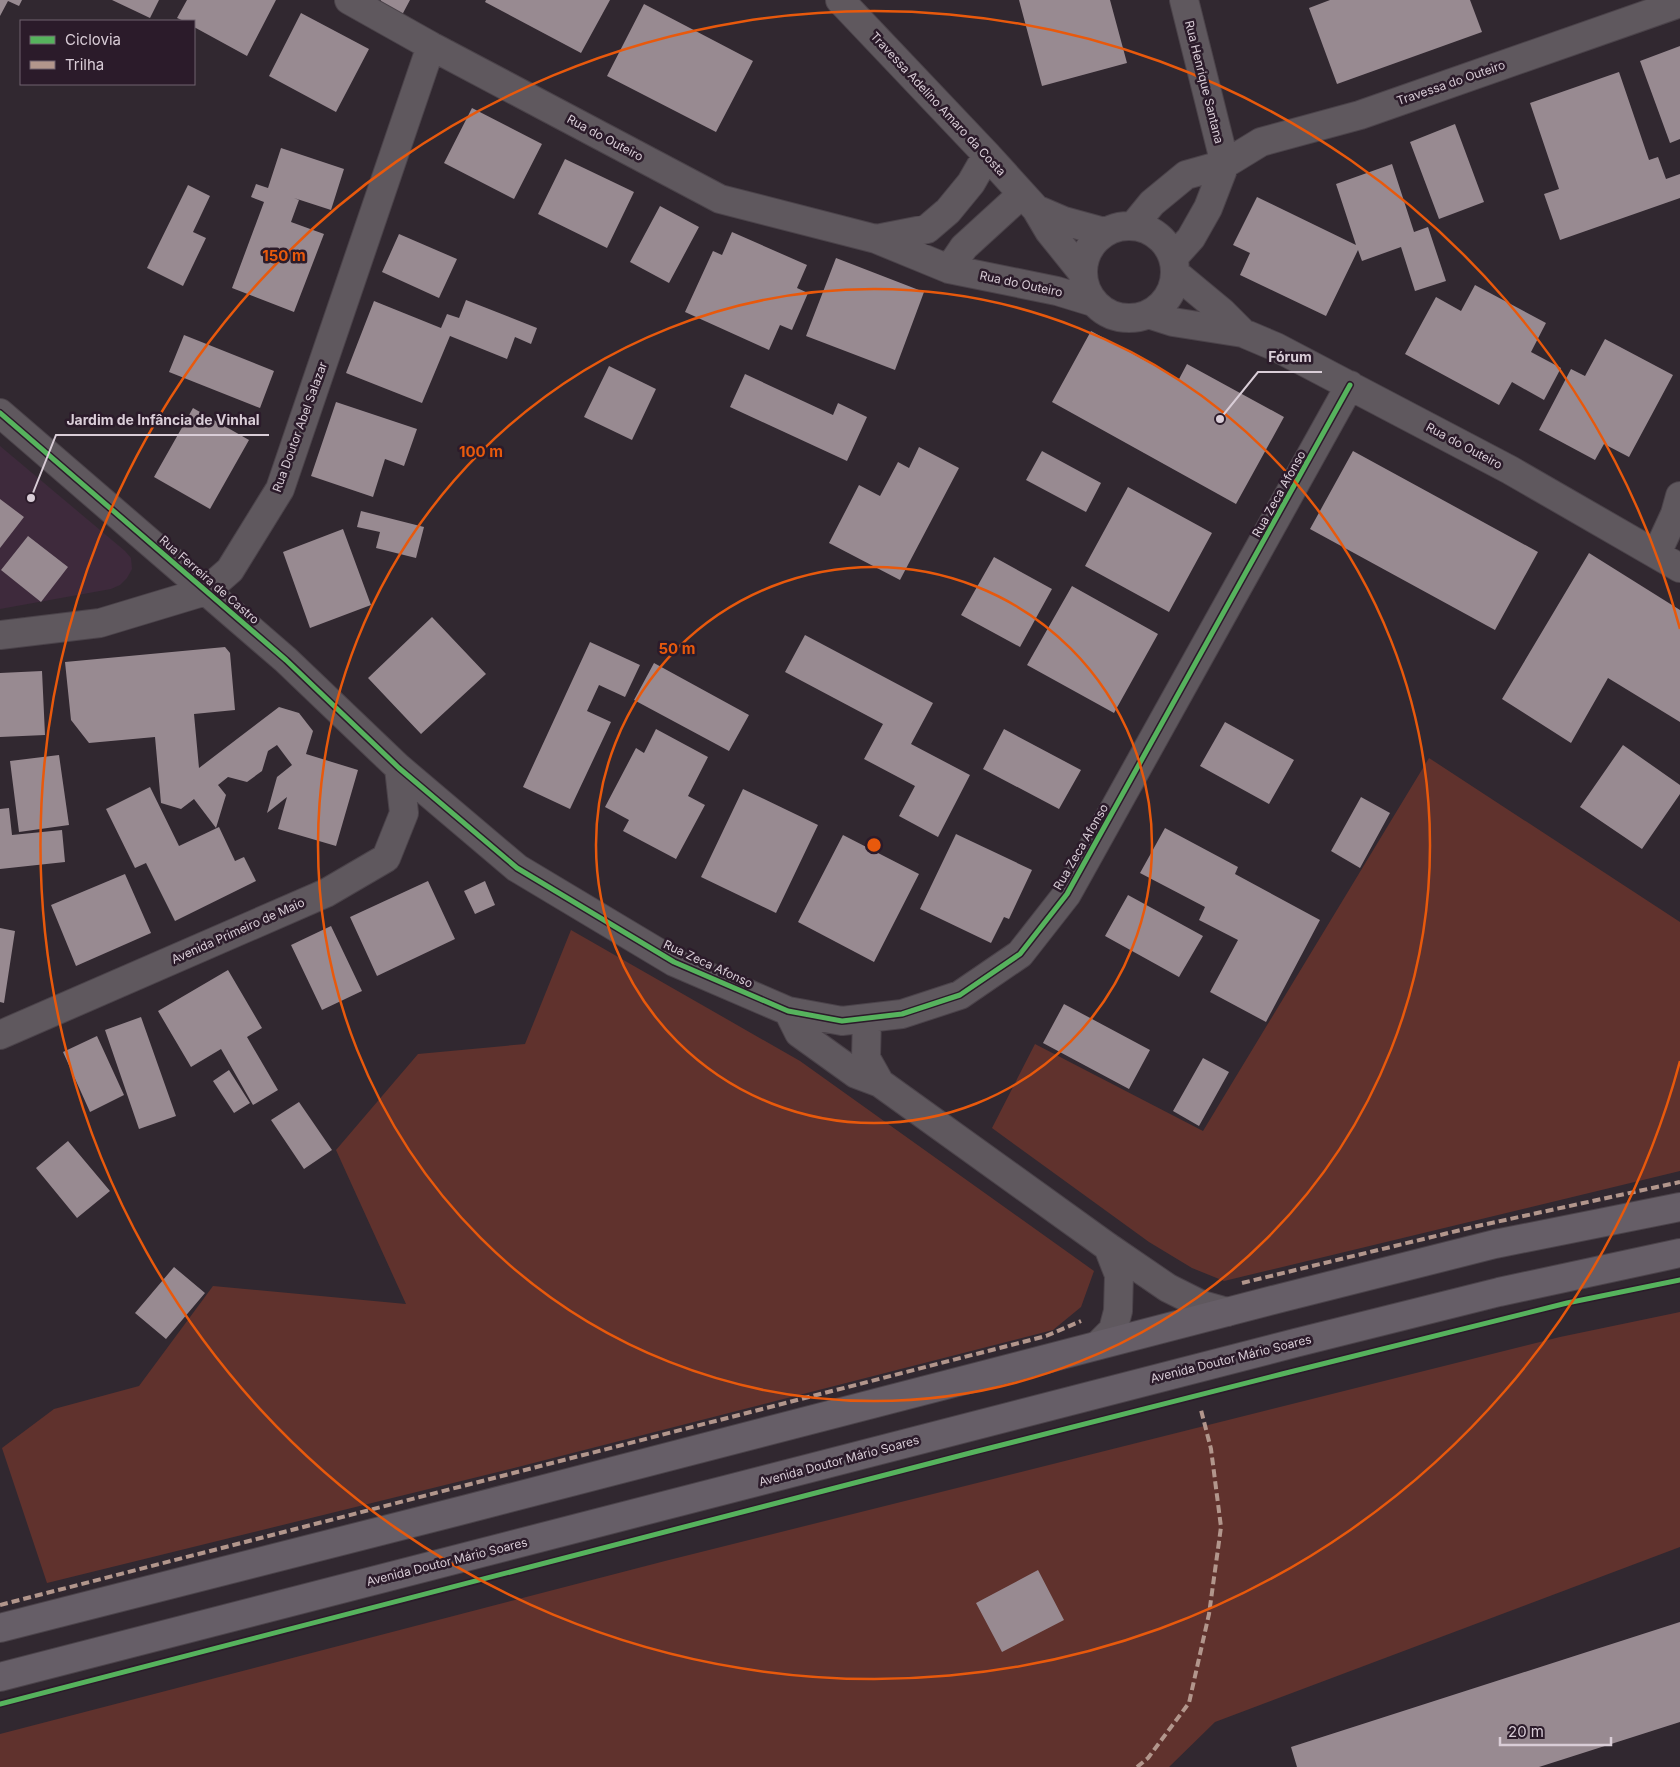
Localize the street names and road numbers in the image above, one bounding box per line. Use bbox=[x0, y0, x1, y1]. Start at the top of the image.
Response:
street label: Rua Henrique Santana bbox=[1182, 19, 1227, 145]
street label: Travessa Adelino Amaro da Costa bbox=[868, 29, 1009, 179]
street label: Travessa do Outeiro bbox=[1395, 57, 1507, 108]
street label: Rua do Outeiro bbox=[564, 111, 646, 164]
street label: Rua do Outeiro bbox=[978, 267, 1064, 300]
street label: Rua Doutor Abel Salazar bbox=[269, 359, 330, 494]
street label: Rua do Outeiro bbox=[1423, 419, 1505, 472]
street label: Rua Zeca Afonso bbox=[1249, 448, 1309, 540]
street label: Rua Ferreira de Castro bbox=[156, 532, 262, 627]
street label: Rua Zeca Afonso bbox=[1050, 801, 1111, 892]
street label: Avenida Primeiro de Maio bbox=[169, 894, 307, 967]
street label: Rua Zeca Afonso bbox=[661, 936, 755, 991]
street label: Avenida Doutor Mário Soares bbox=[1149, 1331, 1313, 1386]
street label: Avenida Doutor Mário Soares bbox=[757, 1432, 921, 1489]
street label: Avenida Doutor Mário Soares bbox=[365, 1534, 529, 1589]

